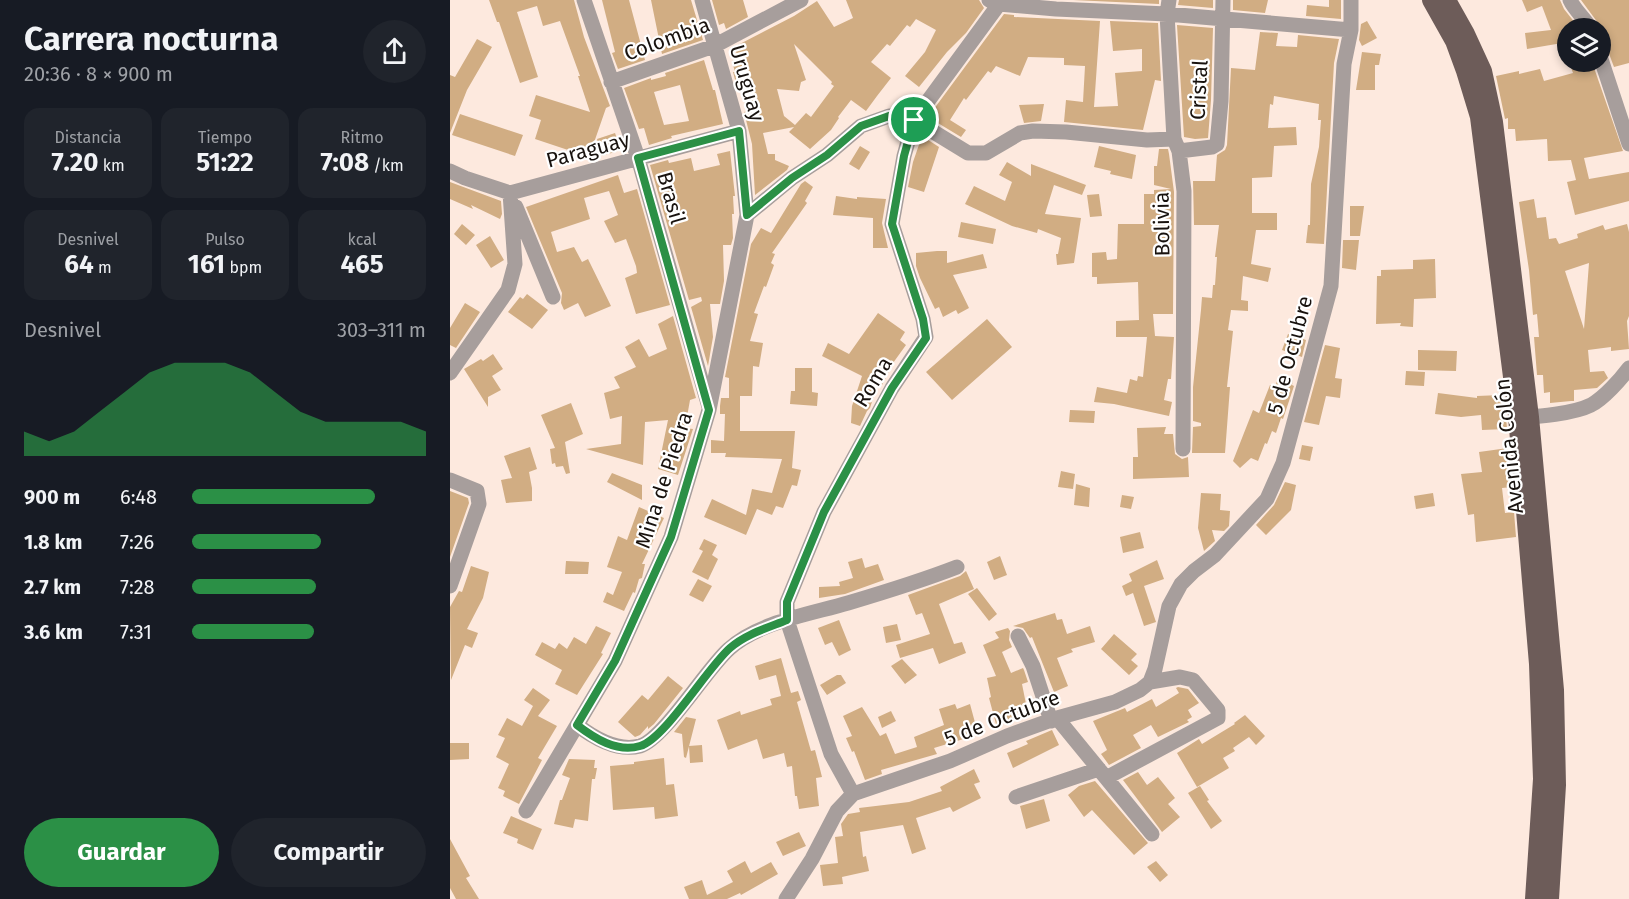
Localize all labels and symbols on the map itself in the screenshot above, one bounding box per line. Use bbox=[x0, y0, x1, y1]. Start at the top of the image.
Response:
street label: Colombia bbox=[620, 11, 714, 67]
street label: Uruguay bbox=[724, 42, 771, 125]
street label: Cristal bbox=[1184, 59, 1214, 121]
pin bbox=[888, 94, 939, 145]
street label: Paraguay bbox=[543, 126, 633, 174]
street label: Brasil bbox=[651, 169, 691, 227]
street label: Bolivia bbox=[1148, 191, 1176, 257]
street label: 5 de Octubre bbox=[1262, 293, 1318, 417]
street label: Roma bbox=[848, 352, 898, 412]
street label: Avenida Colón bbox=[1489, 377, 1529, 515]
street label: Mina de Piedra bbox=[630, 408, 698, 552]
street label: 5 de Octubre bbox=[941, 684, 1063, 752]

